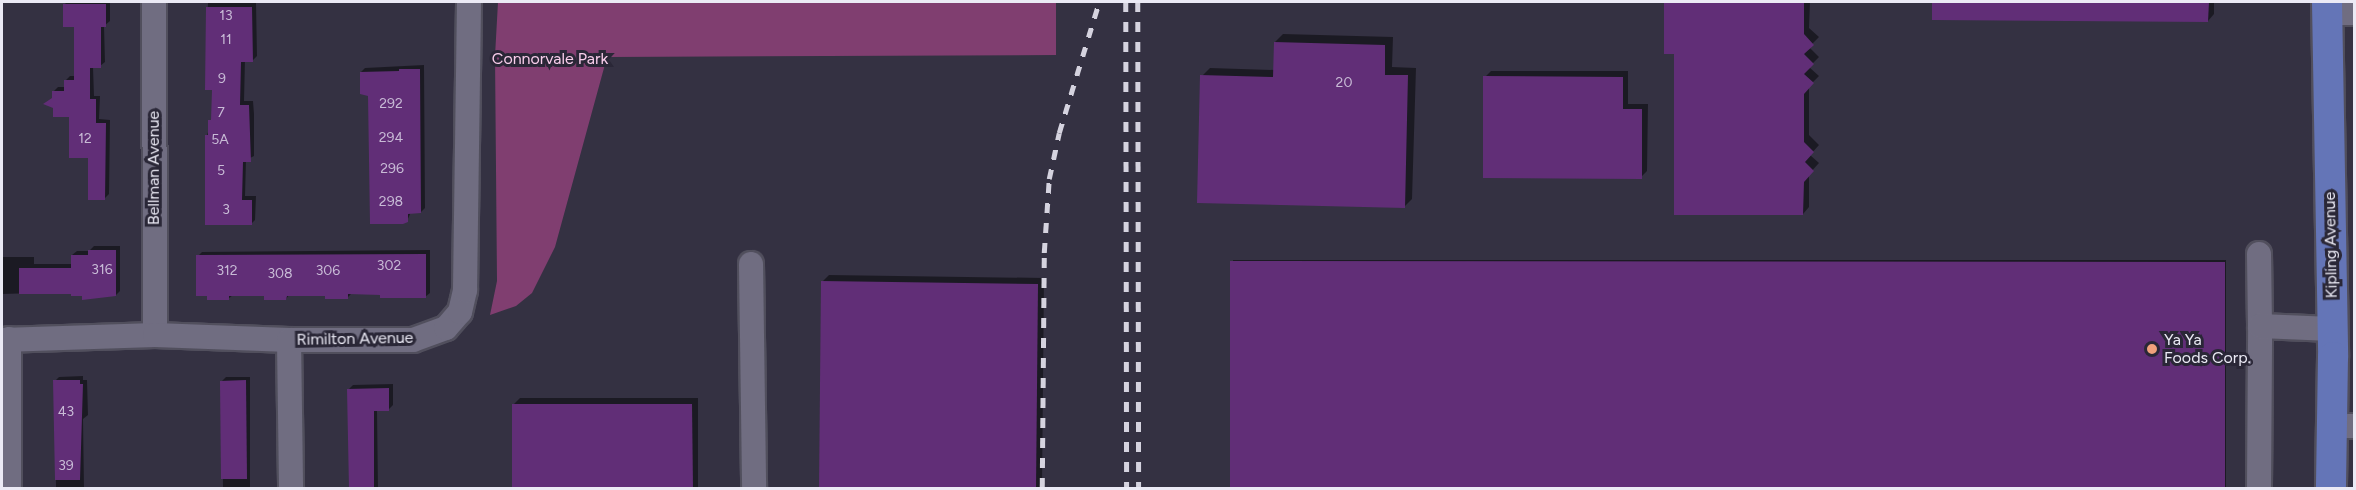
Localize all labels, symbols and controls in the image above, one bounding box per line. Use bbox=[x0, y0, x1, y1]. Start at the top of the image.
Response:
house number: 13 bbox=[219, 8, 233, 24]
house number: 11 bbox=[220, 32, 232, 48]
park label: Connorvale Park bbox=[492, 49, 608, 69]
house number: 9 bbox=[218, 71, 226, 87]
house number: 20 bbox=[1336, 75, 1352, 91]
house number: 292 bbox=[379, 96, 403, 112]
house number: 7 bbox=[217, 105, 225, 121]
street label: Bellman Avenue bbox=[144, 111, 164, 225]
house number: 294 bbox=[379, 130, 403, 146]
house number: 12 bbox=[78, 131, 92, 147]
house number: 5A bbox=[211, 132, 229, 148]
house number: 296 bbox=[380, 161, 404, 177]
house number: 5 bbox=[217, 163, 225, 179]
street label: Kipling Avenue bbox=[2320, 192, 2342, 298]
house number: 298 bbox=[379, 194, 403, 210]
house number: 3 bbox=[222, 202, 230, 218]
house number: 302 bbox=[377, 258, 401, 274]
house number: 316 bbox=[91, 262, 113, 278]
house number: 312 bbox=[216, 263, 238, 279]
house number: 306 bbox=[316, 263, 340, 279]
house number: 308 bbox=[267, 266, 293, 282]
street label: Rimilton Avenue bbox=[296, 328, 414, 350]
place label: Ya Ya Foods Corp. bbox=[2164, 330, 2251, 368]
marker: Ya Ya Foods Corp. bbox=[2145, 342, 2159, 356]
house number: 43 bbox=[58, 404, 74, 420]
house number: 39 bbox=[58, 458, 74, 474]

